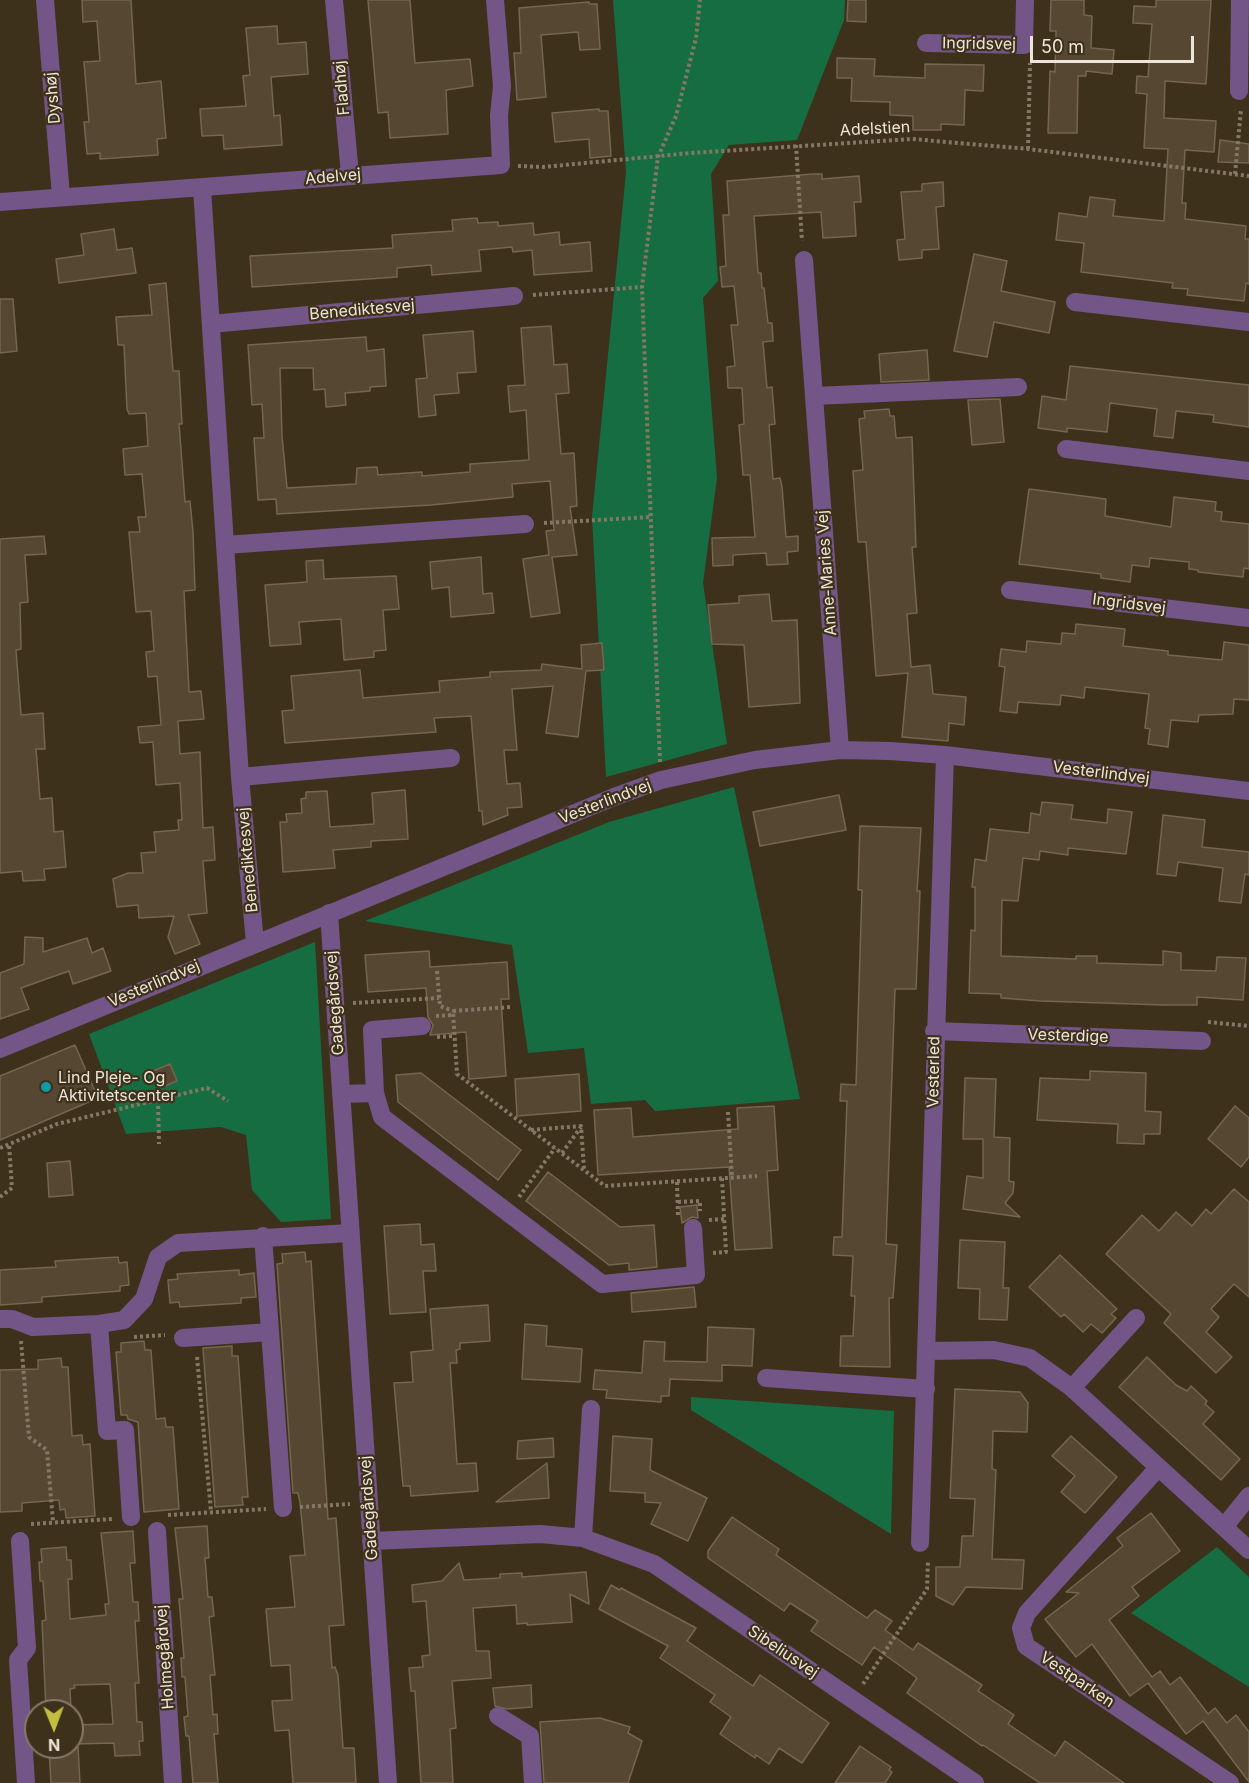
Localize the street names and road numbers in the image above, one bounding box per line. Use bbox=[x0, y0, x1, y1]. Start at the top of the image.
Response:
street label: Ingridsvej bbox=[942, 34, 1016, 54]
street label: Fladhøj bbox=[330, 60, 354, 116]
street label: Dyshøj bbox=[41, 71, 65, 125]
street label: Adelstien bbox=[839, 118, 911, 140]
street label: Adelvej bbox=[304, 165, 362, 189]
street label: Benediktesvej bbox=[308, 296, 416, 324]
street label: Anne-Maries Vej bbox=[813, 510, 841, 636]
street label: Ingridsvej bbox=[1091, 590, 1167, 618]
street label: Vesterlindvej bbox=[1051, 758, 1151, 788]
street label: Vesterlindvej bbox=[556, 776, 654, 828]
street label: Benediktesvej bbox=[234, 806, 262, 914]
street label: Gadegårdsvej bbox=[322, 950, 348, 1056]
street label: Vesterlindvej bbox=[105, 956, 203, 1012]
street label: Vesterdige bbox=[1027, 1025, 1109, 1047]
street label: Vesterled bbox=[924, 1036, 944, 1108]
street label: Gadegårdsvej bbox=[356, 1455, 382, 1561]
street label: Holmegårdvej bbox=[152, 1604, 178, 1710]
street label: Sibeliusvej bbox=[744, 1621, 822, 1683]
street label: Vestparken bbox=[1036, 1648, 1118, 1712]

